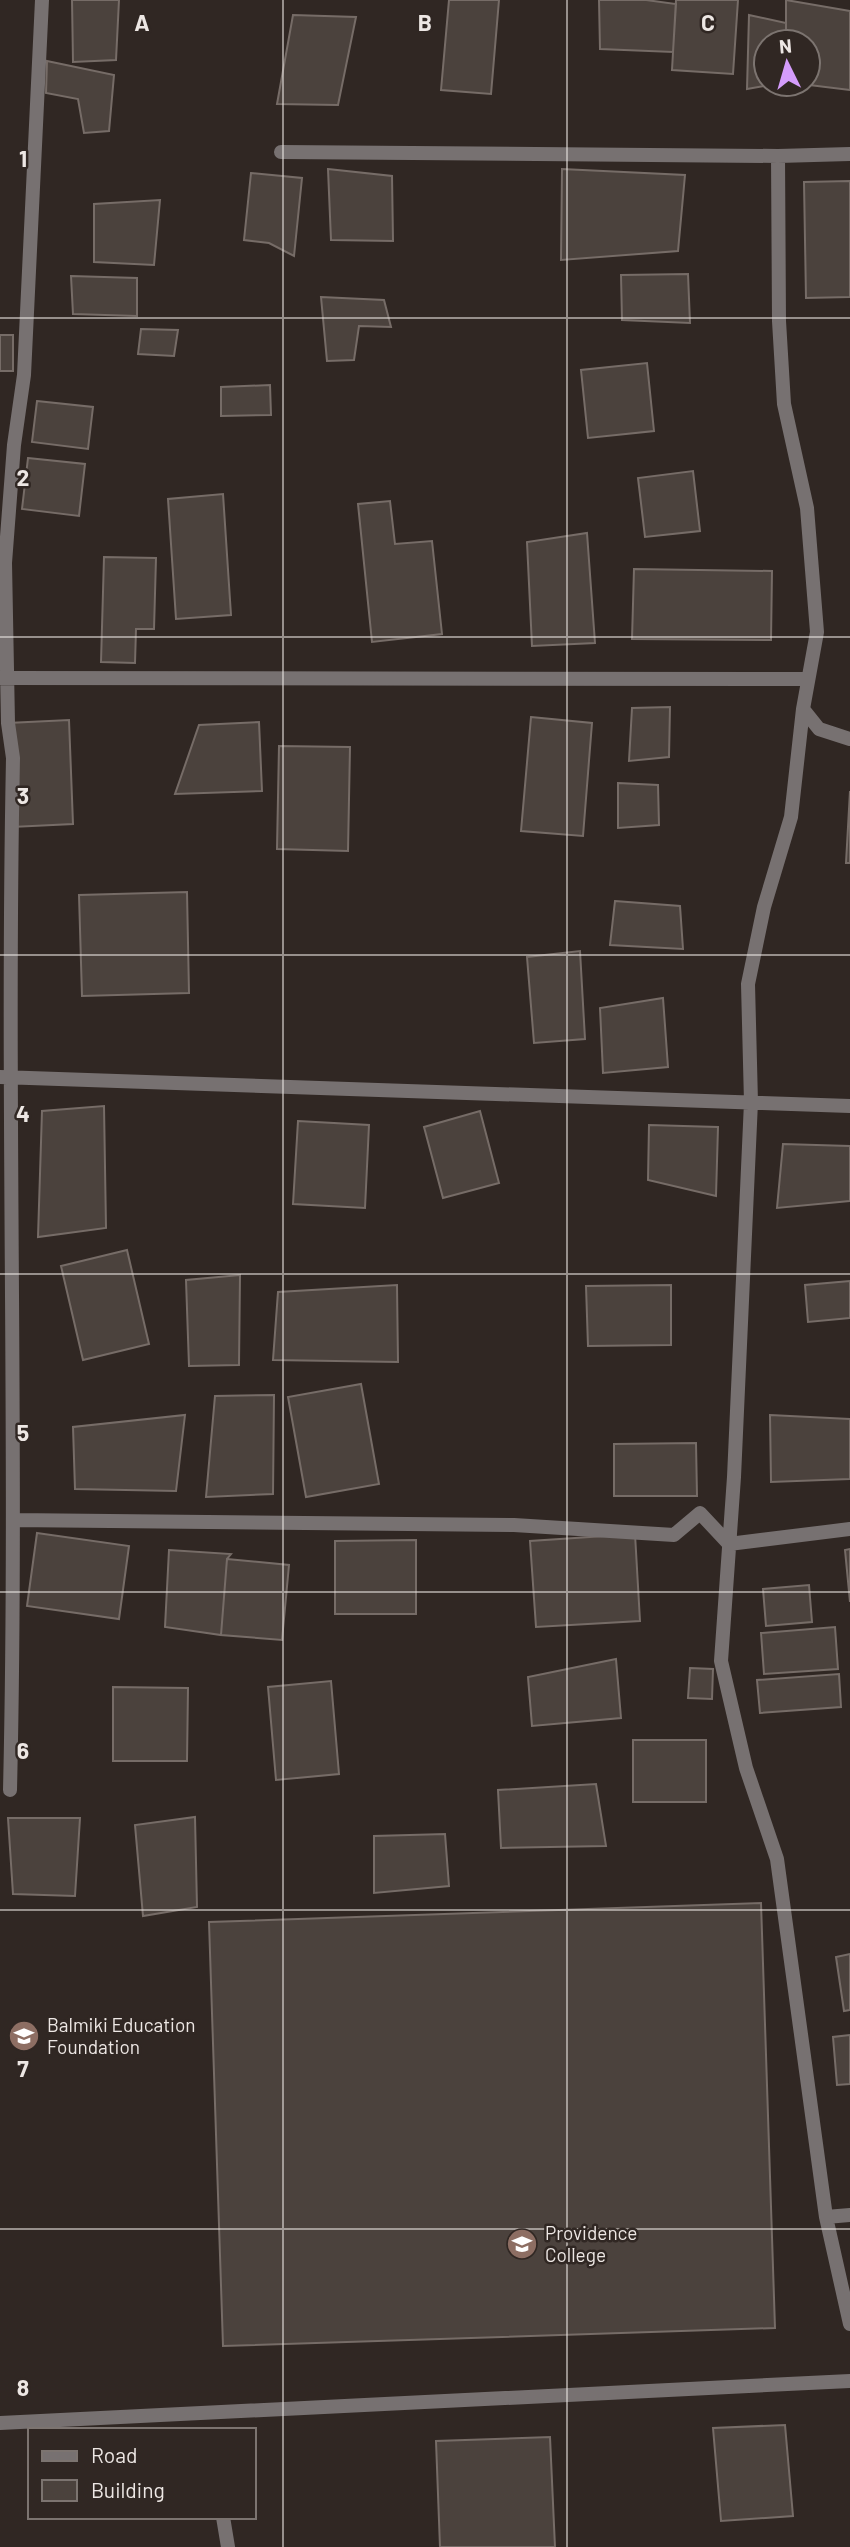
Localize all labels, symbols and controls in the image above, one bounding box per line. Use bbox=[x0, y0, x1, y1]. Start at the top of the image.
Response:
text: A bbox=[134, 8, 150, 36]
text: B bbox=[418, 8, 432, 36]
text: C bbox=[701, 8, 715, 36]
north arrow bbox=[752, 28, 822, 98]
text: N bbox=[778, 34, 793, 58]
text: 1 bbox=[19, 144, 27, 172]
text: 2 bbox=[17, 463, 29, 491]
text: 3 bbox=[17, 781, 29, 809]
text: 4 bbox=[16, 1099, 30, 1127]
text: 5 bbox=[17, 1418, 29, 1446]
text: 6 bbox=[17, 1736, 29, 1764]
place label: Balmiki Education Foundation bbox=[47, 2013, 196, 2058]
school or university icon: Balmiki Education Foundation bbox=[7, 2019, 41, 2053]
text: 7 bbox=[17, 2054, 29, 2082]
place label: Providence College bbox=[545, 2221, 637, 2266]
school or university icon: Providence College bbox=[505, 2227, 539, 2261]
text: 8 bbox=[17, 2373, 29, 2401]
legend bbox=[28, 2428, 256, 2519]
text: Road bbox=[91, 2442, 137, 2467]
text: Building bbox=[91, 2477, 165, 2502]

